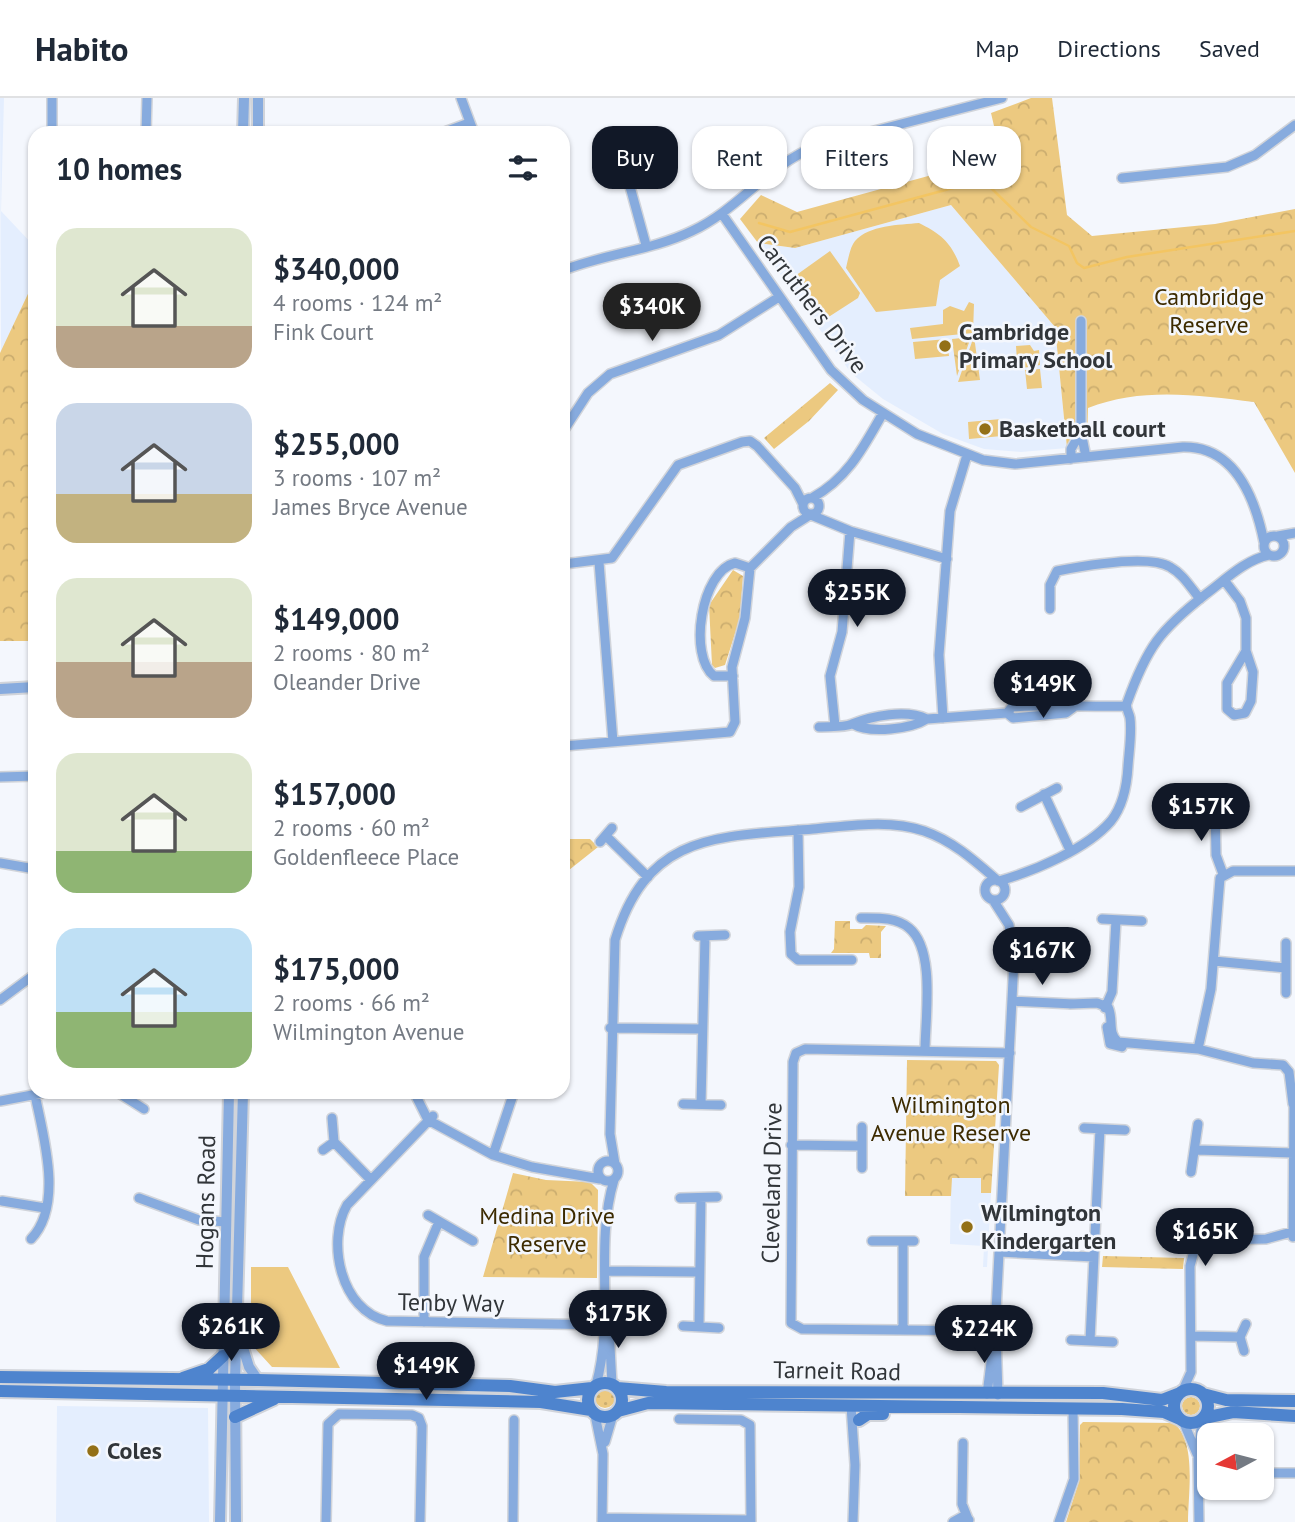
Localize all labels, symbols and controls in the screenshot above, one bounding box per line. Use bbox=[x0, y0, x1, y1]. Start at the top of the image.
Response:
text: Habito bbox=[35, 27, 129, 70]
text: Map bbox=[975, 33, 1019, 64]
text: Directions bbox=[1057, 33, 1161, 64]
text: Saved bbox=[1199, 33, 1260, 64]
chip: Buy bbox=[592, 126, 678, 189]
chip: Rent bbox=[692, 126, 787, 189]
chip: Filters bbox=[801, 126, 913, 189]
chip: New bbox=[927, 126, 1021, 189]
text: 10 homes bbox=[56, 149, 182, 188]
icon: filters bbox=[504, 149, 542, 187]
street label: Carruthers Drive bbox=[750, 228, 875, 379]
text: $340,000 bbox=[273, 249, 400, 288]
icon: home bbox=[112, 256, 196, 340]
park label: Cambridge Reserve bbox=[1154, 281, 1264, 340]
pin: $340K bbox=[603, 284, 701, 343]
text: 4 rooms · 124 m² bbox=[273, 288, 442, 317]
text: $340K bbox=[619, 291, 685, 320]
place label: Cambridge Primary School bbox=[959, 316, 1113, 375]
text: Fink Court bbox=[273, 317, 373, 346]
marker: Cambridge Primary School bbox=[937, 338, 953, 354]
place label: Basketball court bbox=[999, 413, 1166, 444]
marker: Basketball court bbox=[977, 421, 993, 437]
text: $255,000 bbox=[273, 424, 400, 463]
icon: home bbox=[112, 431, 196, 515]
text: 3 rooms · 107 m² bbox=[273, 463, 441, 492]
text: James Bryce Avenue bbox=[273, 492, 468, 521]
pin: $255K bbox=[808, 570, 906, 629]
text: $255K bbox=[824, 577, 890, 606]
text: $149,000 bbox=[273, 599, 400, 638]
icon: home bbox=[112, 606, 196, 690]
text: 2 rooms · 80 m² bbox=[273, 638, 430, 667]
pin: $149K bbox=[994, 660, 1092, 720]
text: Oleander Drive bbox=[273, 667, 421, 696]
text: $149K bbox=[1010, 668, 1076, 697]
text: $157,000 bbox=[273, 774, 396, 813]
icon: home bbox=[112, 781, 196, 865]
pin: $157K bbox=[1152, 784, 1250, 843]
text: $157K bbox=[1168, 791, 1234, 820]
text: 2 rooms · 60 m² bbox=[273, 813, 430, 842]
text: Goldenfleece Place bbox=[273, 842, 459, 871]
pin: $167K bbox=[993, 928, 1091, 987]
text: $167K bbox=[1009, 935, 1075, 964]
text: $175,000 bbox=[273, 949, 400, 988]
icon: home bbox=[112, 956, 196, 1040]
text: 2 rooms · 66 m² bbox=[273, 988, 430, 1017]
text: Wilmington Avenue bbox=[273, 1017, 464, 1046]
park label: Wilmington Avenue Reserve bbox=[871, 1089, 1031, 1148]
street label: Cleveland Drive bbox=[755, 1102, 788, 1264]
street label: Hogans Road bbox=[189, 1135, 222, 1269]
place label: Wilmington Kindergarten bbox=[981, 1197, 1116, 1256]
park label: Medina Drive Reserve bbox=[479, 1200, 615, 1259]
pin: $165K bbox=[1156, 1208, 1254, 1268]
text: $165K bbox=[1172, 1216, 1238, 1245]
marker: Wilmington Kindergarten bbox=[959, 1219, 975, 1235]
street label: Tenby Way bbox=[397, 1286, 505, 1319]
pin: $175K bbox=[569, 1290, 667, 1350]
text: $175K bbox=[585, 1298, 651, 1327]
pin: $261K bbox=[182, 1304, 280, 1363]
pin: $224K bbox=[935, 1306, 1033, 1365]
text: $261K bbox=[198, 1311, 264, 1340]
text: $224K bbox=[951, 1313, 1017, 1342]
pin: $149K bbox=[377, 1342, 475, 1402]
text: $149K bbox=[393, 1350, 459, 1379]
street label: Tarneit Road bbox=[773, 1354, 901, 1387]
north arrow bbox=[1197, 1423, 1274, 1500]
map controls bbox=[1197, 1423, 1274, 1500]
place label: Coles bbox=[107, 1435, 162, 1466]
marker: Coles bbox=[85, 1443, 101, 1459]

